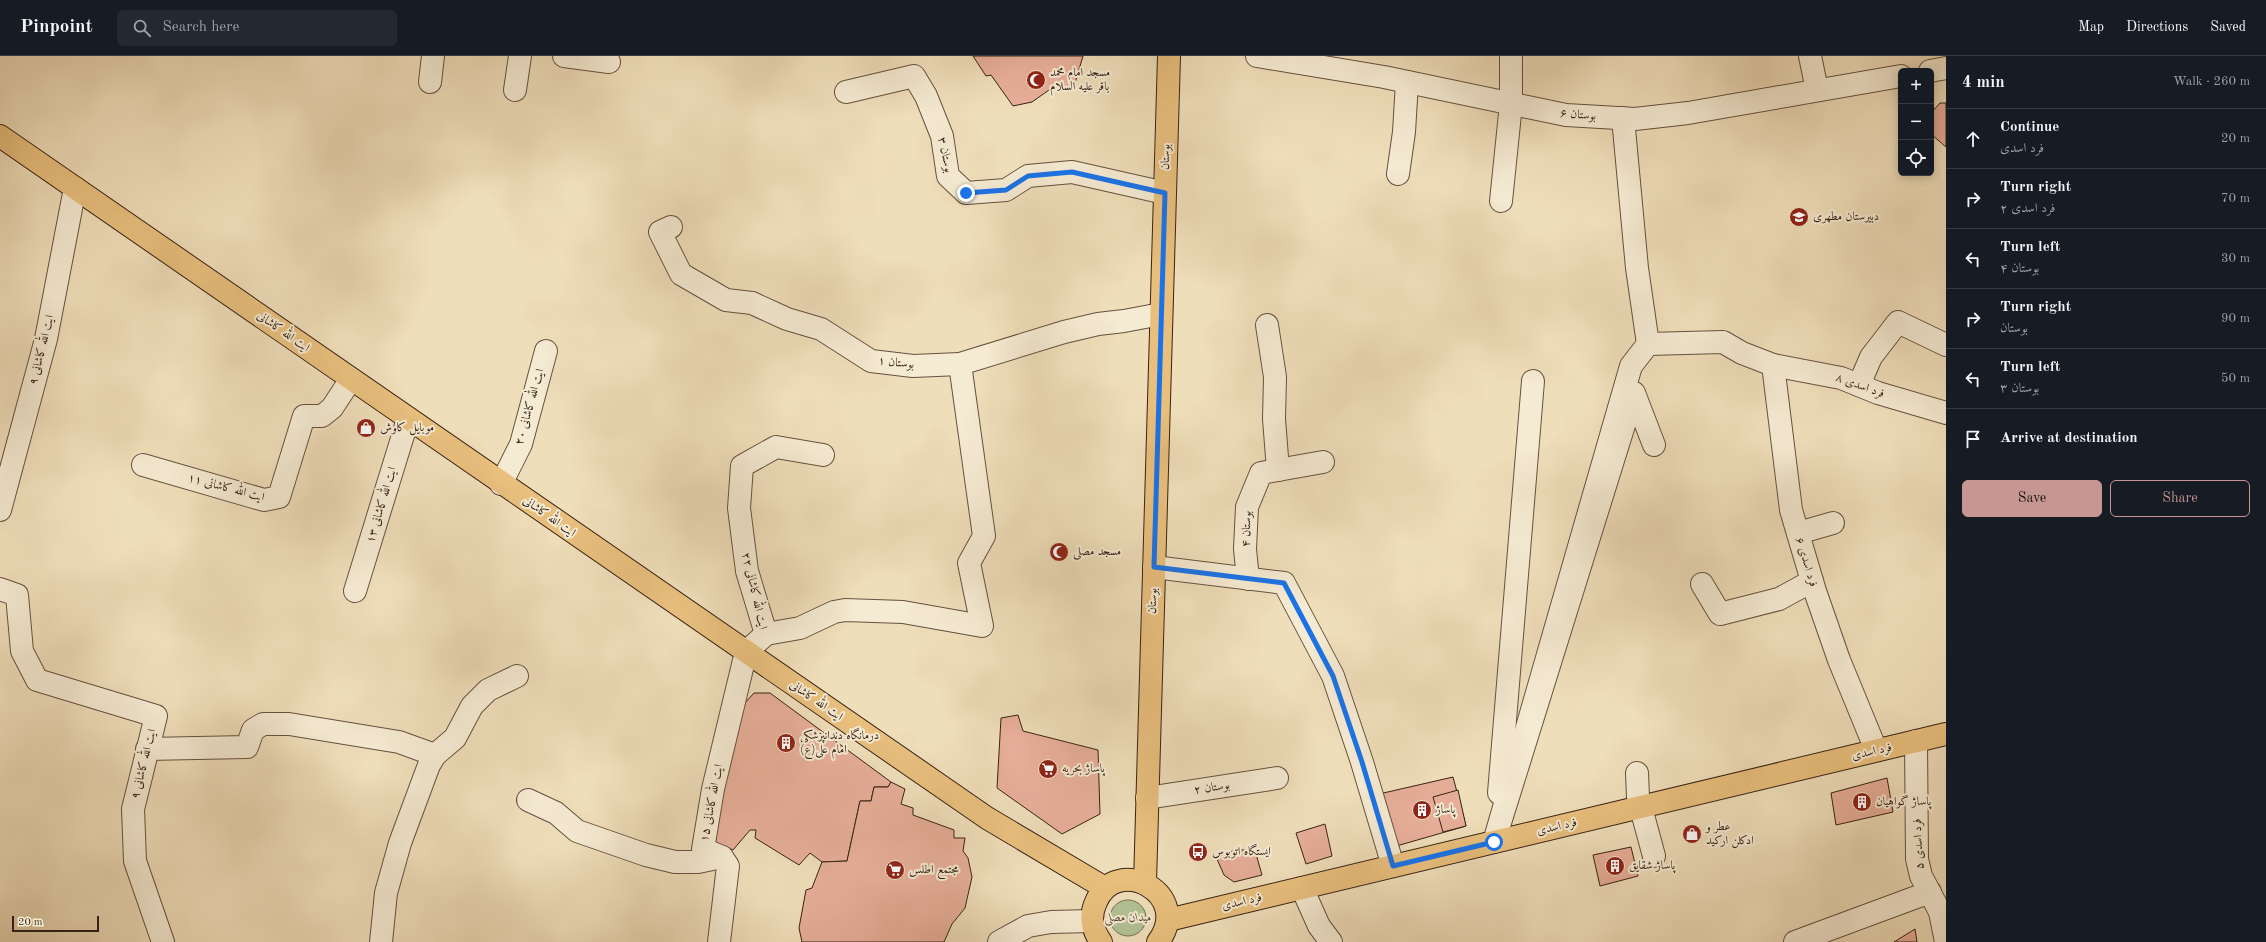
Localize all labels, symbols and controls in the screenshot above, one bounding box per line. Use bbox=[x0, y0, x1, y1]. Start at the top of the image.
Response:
search box bbox=[117, 10, 397, 46]
icon: search bbox=[131, 17, 153, 39]
text: Pinpoint bbox=[20, 18, 93, 37]
text: Search here bbox=[163, 20, 239, 35]
text: Map bbox=[2078, 20, 2104, 34]
text: Directions bbox=[2126, 20, 2188, 34]
text: Saved bbox=[2210, 20, 2246, 34]
place label: مسجد امام محمد باقر علیه السلام bbox=[1050, 67, 1110, 97]
map controls bbox=[1898, 68, 1934, 176]
button: + bbox=[1898, 68, 1934, 104]
mosque icon: مسجد امام محمد باقر علیه السلام bbox=[1025, 69, 1047, 91]
text: 4 min bbox=[1962, 74, 2005, 91]
text: Walk · 260 m bbox=[2173, 75, 2250, 88]
button: − bbox=[1898, 104, 1934, 140]
street label: بوستان ۶ bbox=[1559, 107, 1597, 124]
text: Continue bbox=[2000, 120, 2059, 135]
icon: ahead bbox=[1962, 128, 1984, 150]
text: 20 m bbox=[2221, 132, 2250, 145]
street label: بوستان ۳ bbox=[934, 136, 955, 174]
button: locate bbox=[1898, 140, 1934, 176]
text: فرد اسدی bbox=[2000, 142, 2044, 155]
street label: بوستان bbox=[1160, 144, 1173, 170]
text: Turn right bbox=[2000, 180, 2071, 195]
route end bbox=[957, 184, 975, 202]
icon: right bbox=[1962, 188, 1984, 210]
text: 70 m bbox=[2221, 192, 2250, 205]
text: فرد اسدی ۲ bbox=[2000, 202, 2055, 215]
school or university icon: دبیرستان مطهری bbox=[1788, 206, 1810, 228]
place label: دبیرستان مطهری bbox=[1813, 211, 1879, 224]
text: Turn left bbox=[2000, 240, 2060, 255]
icon: left bbox=[1962, 248, 1984, 270]
text: 30 m bbox=[2221, 252, 2250, 265]
text: بوستان ۴ bbox=[2000, 262, 2039, 275]
text: Turn right bbox=[2000, 300, 2071, 315]
street label: ایت الله کاشانی bbox=[254, 305, 315, 356]
icon: right bbox=[1962, 308, 1984, 330]
street label: ایت الله کاشانی ۹ bbox=[23, 312, 58, 386]
text: 90 m bbox=[2221, 312, 2250, 325]
text: بوستان bbox=[2000, 322, 2028, 335]
street label: بوستان ۱ bbox=[877, 355, 915, 372]
text: Turn left bbox=[2000, 360, 2060, 375]
street label: ایت الله کاشانی ۲۰ bbox=[509, 366, 548, 447]
icon: left bbox=[1962, 368, 1984, 390]
street label: فرد اسدی ۸ bbox=[1834, 372, 1886, 401]
text: 50 m bbox=[2221, 372, 2250, 385]
text: بوستان ۳ bbox=[2000, 382, 2039, 395]
shop icon: موبایل کاوش bbox=[355, 417, 377, 439]
place label: موبایل کاوش bbox=[380, 421, 434, 436]
icon: arrive bbox=[1962, 428, 1984, 450]
text: Arrive at destination bbox=[2000, 431, 2138, 446]
street label: ایت الله کاشانی ۱۳ bbox=[360, 464, 400, 545]
street label: ایت الله کاشانی ۱۱ bbox=[186, 467, 267, 505]
button: Save bbox=[1962, 480, 2102, 517]
button: Share bbox=[2110, 480, 2250, 517]
street label: ایت الله کاشانی bbox=[520, 490, 581, 541]
street label: بوستان ۴ bbox=[1240, 511, 1255, 547]
street label: فرد اسدی ۶ bbox=[1792, 536, 1819, 588]
mosque icon: مسجد مصلی bbox=[1048, 541, 1070, 563]
place label: مسجد مصلی bbox=[1073, 546, 1121, 560]
street label: ایت الله کاشانی ۲۲ bbox=[738, 550, 774, 631]
street label: بوستان bbox=[1147, 588, 1160, 614]
street label: ایت الله کاشانی bbox=[787, 675, 848, 724]
street label: ایت الله کاشانی ۹ bbox=[125, 726, 160, 800]
place label: درمانگاه دندانپزشکی امام علی(ع) bbox=[800, 727, 879, 760]
building icon: درمانگاه دندانپزشکی امام علی(ع) bbox=[775, 732, 797, 754]
street label: فرد اسدی bbox=[1851, 742, 1893, 763]
supermarket icon: پاساژ بحریه bbox=[1037, 758, 1059, 780]
street label: ایت الله کاشانی ۱۵ bbox=[694, 762, 726, 843]
place label: پاساژ بحریه bbox=[1062, 763, 1106, 777]
street label: بوستان ۲ bbox=[1193, 779, 1231, 798]
building icon: پاساژ گواهیان bbox=[1851, 791, 1873, 813]
place label: پاساژ گواهیان bbox=[1876, 794, 1932, 810]
building icon: پاساژ bbox=[1411, 799, 1433, 821]
place label: پاساژ bbox=[1435, 804, 1456, 818]
street label: فرد اسدی bbox=[1536, 817, 1578, 838]
street label: فرد اسدی ۵ bbox=[1912, 818, 1927, 870]
place label: عطر و ادکلن ارکید bbox=[1704, 821, 1754, 849]
shop icon: عطر و ادکلن ارکید bbox=[1681, 823, 1703, 845]
route start bbox=[1485, 833, 1503, 851]
bus stop icon: ایستگاه اتوبوس bbox=[1187, 841, 1209, 863]
place label: ایستگاه اتوبوس bbox=[1212, 843, 1271, 859]
building icon: پاساژ شقایق bbox=[1604, 855, 1626, 877]
supermarket icon: مجتمع اطلس bbox=[884, 859, 906, 881]
place label: پاساژ شقایق bbox=[1629, 860, 1676, 874]
place label: مجتمع اطلس bbox=[909, 864, 959, 880]
street label: فرد اسدی bbox=[1221, 892, 1263, 913]
park label: میدان مصلی bbox=[1104, 912, 1152, 926]
scale bar bbox=[12, 914, 99, 933]
text: 20 m bbox=[18, 917, 43, 928]

